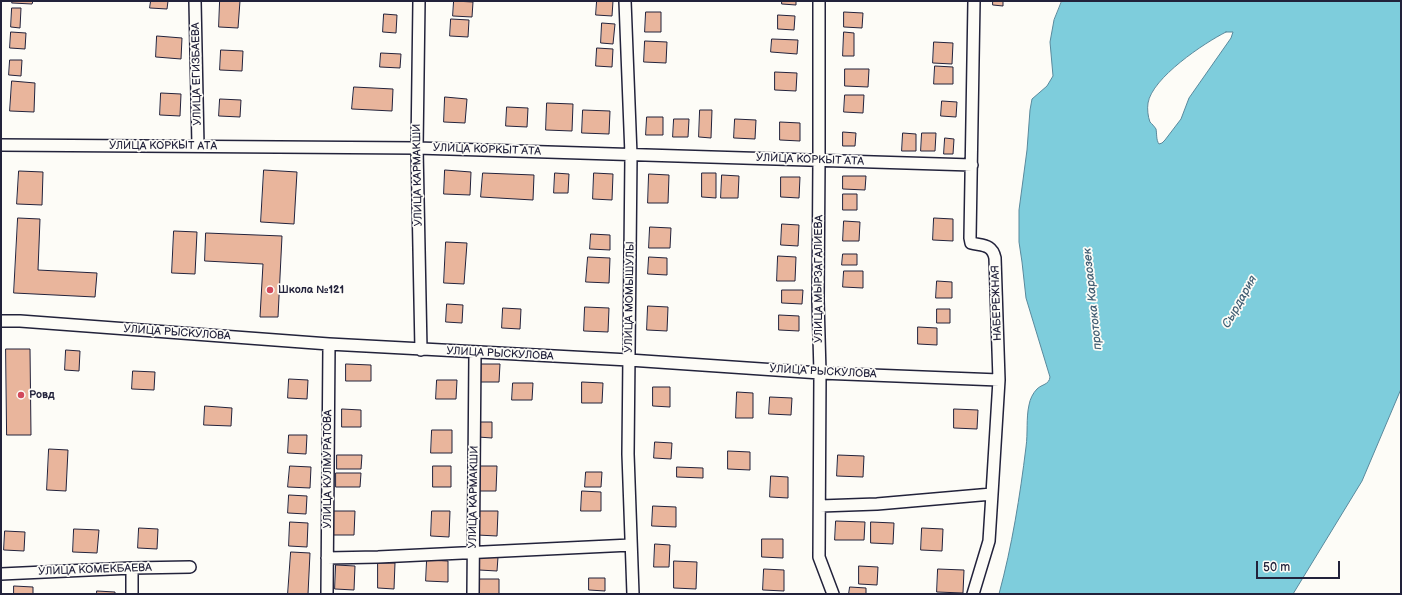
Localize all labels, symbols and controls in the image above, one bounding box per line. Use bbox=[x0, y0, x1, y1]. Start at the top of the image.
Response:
street label: УЛИЦА ЕГИЗБАЕВА bbox=[189, 22, 205, 126]
street label: УЛИЦА КАРМАКШИ bbox=[411, 123, 425, 227]
street label: УЛИЦА КОРКЫТ АТА bbox=[109, 139, 217, 153]
street label: УЛИЦА КОРКЫТ АТА bbox=[433, 142, 541, 158]
street label: УЛИЦА КОРКЫТ АТА bbox=[756, 152, 864, 168]
street label: УЛИЦА МЫРЗАГАЛИЕВА bbox=[812, 215, 826, 343]
street label: УЛИЦА МОМЫШУЛЫ bbox=[622, 241, 638, 353]
water label: протока Караозек bbox=[1080, 247, 1106, 351]
street label: НАБЕРЕЖНАЯ bbox=[989, 265, 1005, 341]
water label: Сырдария bbox=[1220, 273, 1260, 331]
place label: Школа №121 bbox=[278, 283, 344, 297]
marker: Школа №121 bbox=[265, 285, 275, 295]
street label: УЛИЦА РЫСКУЛОВА bbox=[123, 323, 231, 343]
street label: УЛИЦА РЫСКУЛОВА bbox=[446, 345, 554, 363]
street label: УЛИЦА РЫСКУЛОВА bbox=[769, 363, 877, 381]
place label: Ровд bbox=[29, 388, 55, 402]
marker: Ровд bbox=[16, 390, 26, 400]
street label: УЛИЦА КУЛМУРАТОВА bbox=[321, 409, 335, 529]
street label: УЛИЦА КАРМАКШИ bbox=[467, 445, 481, 549]
scale bar bbox=[1258, 553, 1342, 579]
text: 50 m bbox=[1263, 560, 1290, 575]
street label: УЛИЦА КОМЕКБАЕВА bbox=[38, 561, 152, 579]

